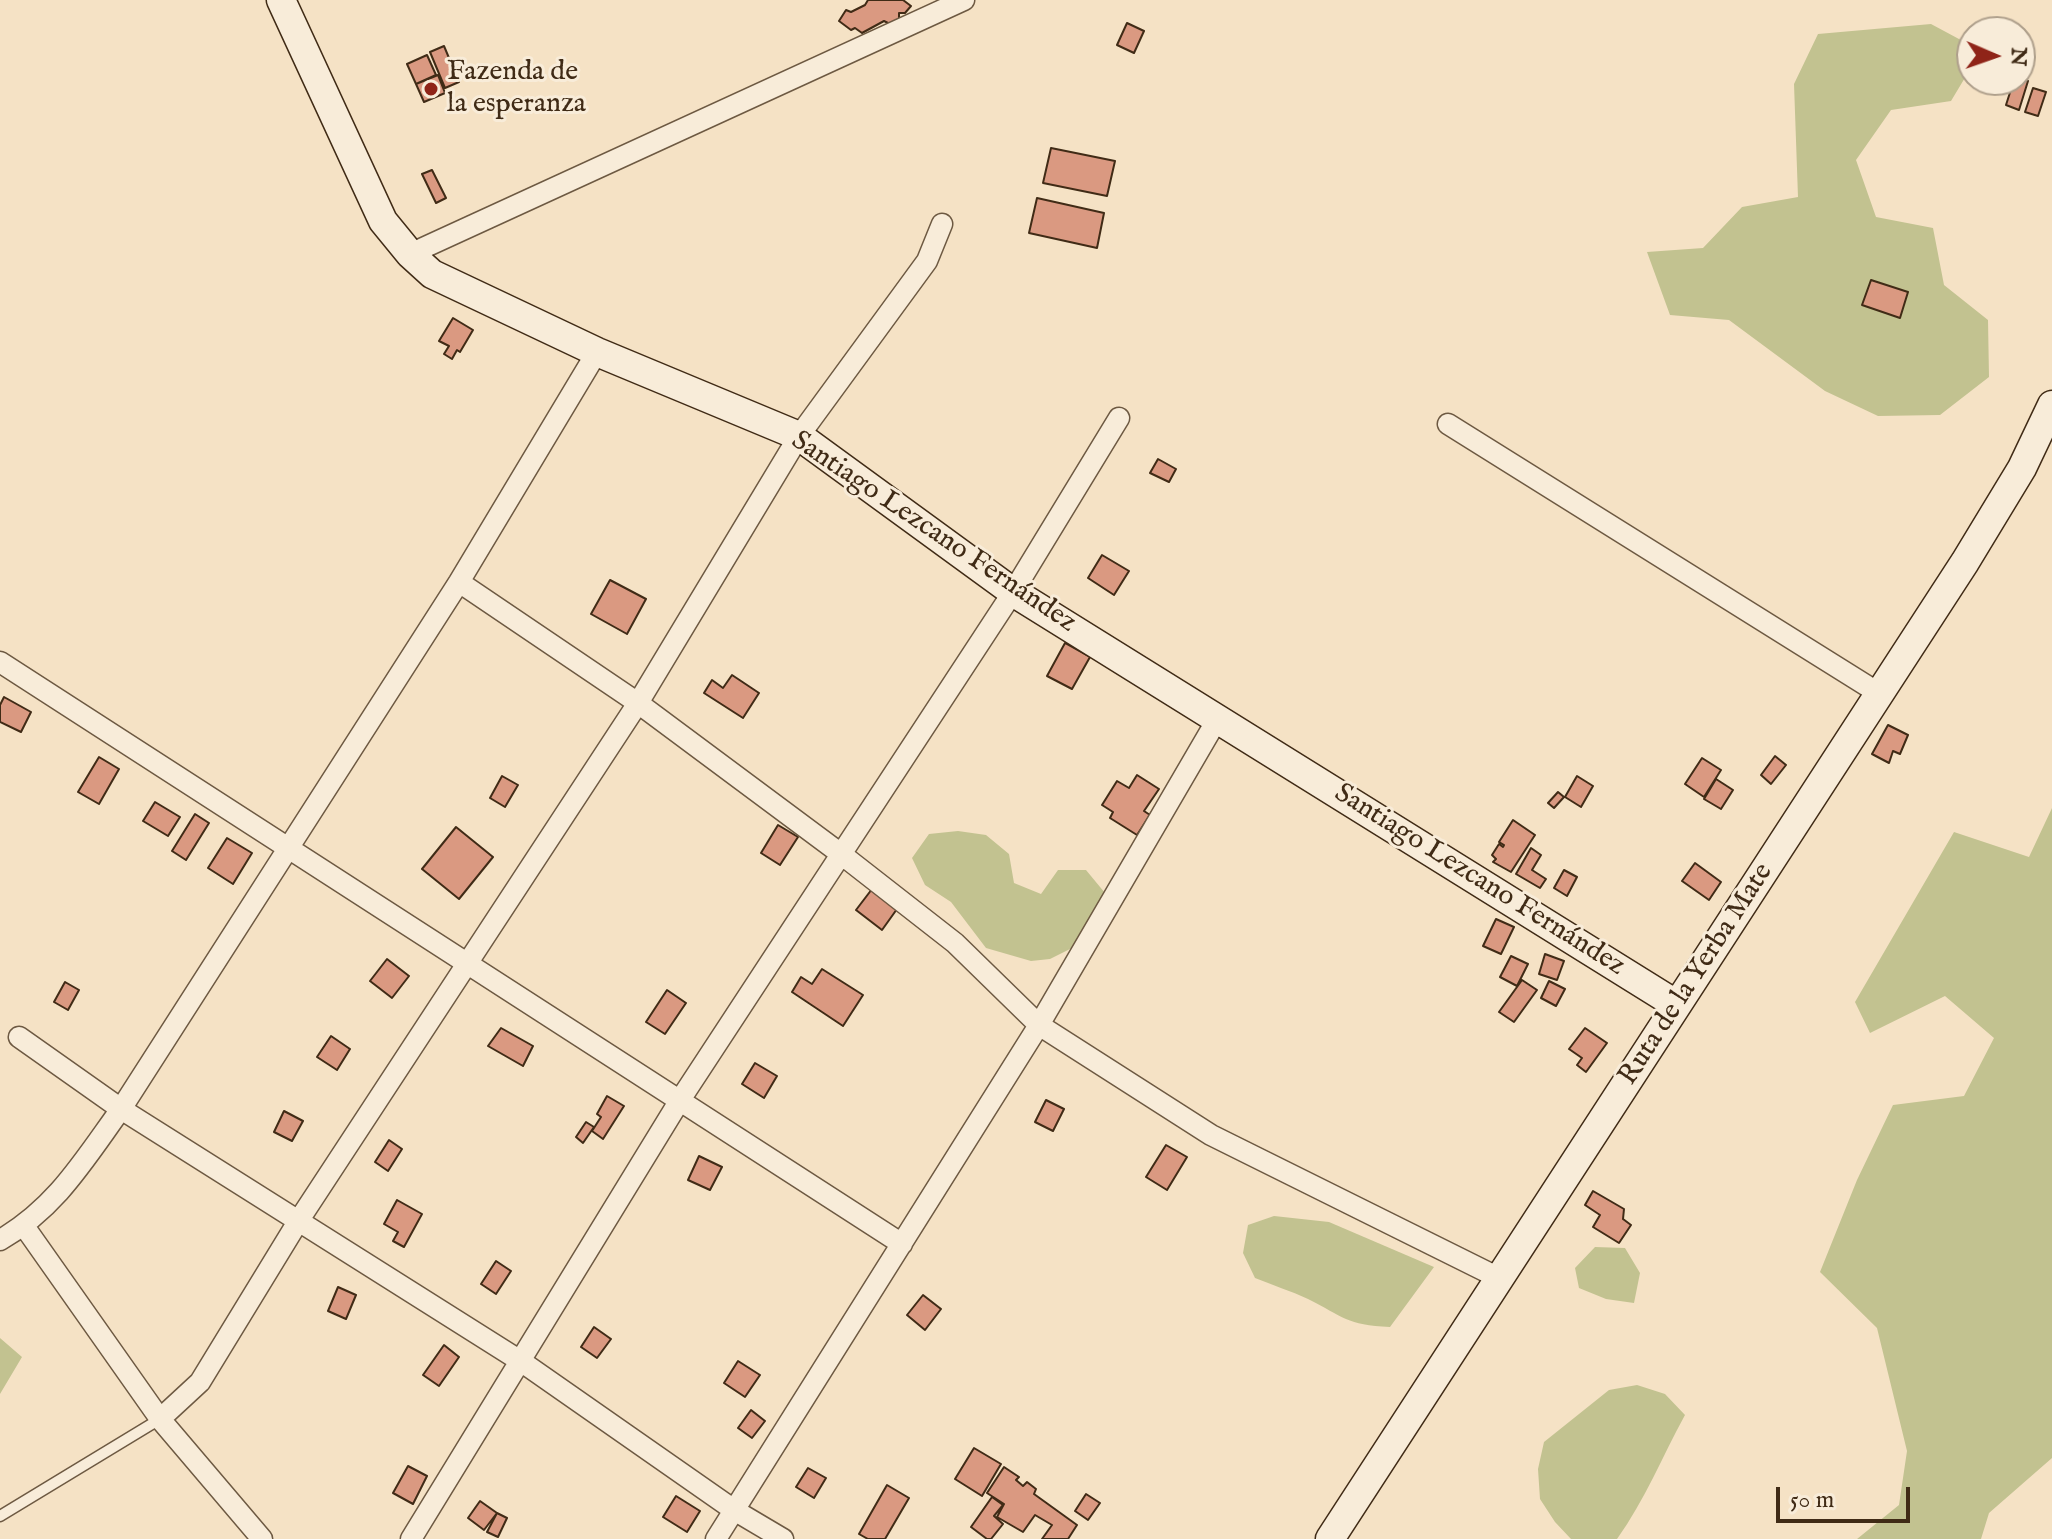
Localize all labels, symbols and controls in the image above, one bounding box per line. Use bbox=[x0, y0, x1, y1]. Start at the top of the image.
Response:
north arrow bbox=[1956, 16, 2036, 96]
text: N bbox=[2004, 47, 2032, 67]
place label: Fazenda de la esperanza bbox=[447, 56, 586, 122]
marker: Fazenda de la esperanza bbox=[422, 80, 440, 98]
street label: Santiago Lezcano Fernández bbox=[784, 425, 1082, 641]
street label: Santiago Lezcano Fernández bbox=[1327, 778, 1631, 984]
street label: Ruta de la Yerba Mate bbox=[1613, 858, 1781, 1092]
scale bar bbox=[1780, 1471, 1914, 1521]
text: 50 m bbox=[1790, 1485, 1834, 1516]

